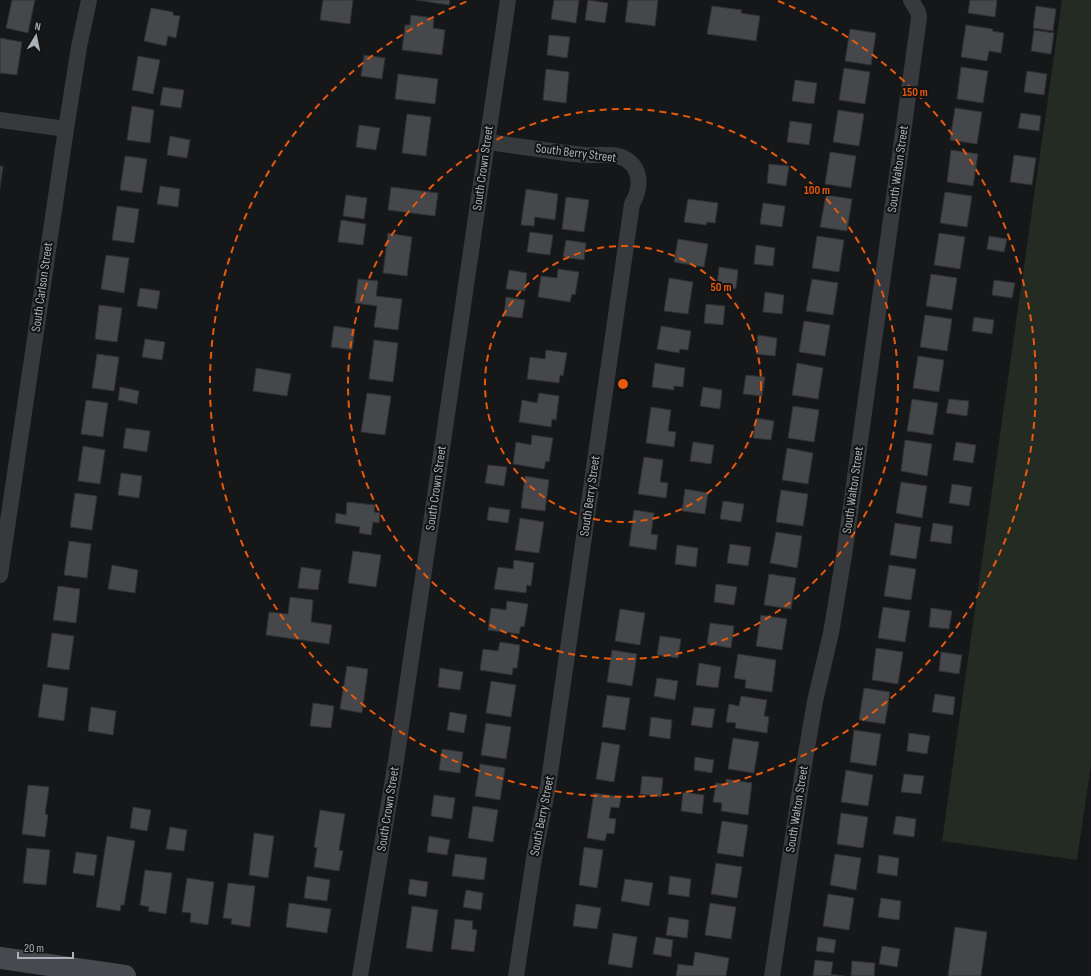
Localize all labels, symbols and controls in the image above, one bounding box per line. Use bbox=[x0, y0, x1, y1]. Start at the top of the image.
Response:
north arrow bbox=[16, 16, 56, 56]
text: N bbox=[34, 20, 42, 34]
text: 150 m bbox=[902, 85, 928, 100]
street label: South Walton Street bbox=[884, 124, 912, 214]
street label: South Crown Street bbox=[469, 125, 497, 211]
street label: South Berry Street bbox=[535, 140, 617, 166]
text: 100 m bbox=[804, 183, 830, 198]
street label: South Carlson Street bbox=[28, 241, 56, 333]
text: 50 m bbox=[711, 280, 731, 295]
centre of rings bbox=[616, 377, 630, 391]
street label: South Crown Street bbox=[422, 445, 450, 531]
street label: South Walton Street bbox=[839, 445, 867, 535]
street label: South Berry Street bbox=[576, 455, 604, 537]
street label: South Walton Street bbox=[782, 764, 812, 854]
street label: South Crown Street bbox=[373, 766, 403, 852]
street label: South Berry Street bbox=[526, 775, 558, 857]
scale bar bbox=[18, 934, 73, 960]
text: 20 m bbox=[24, 941, 44, 956]

